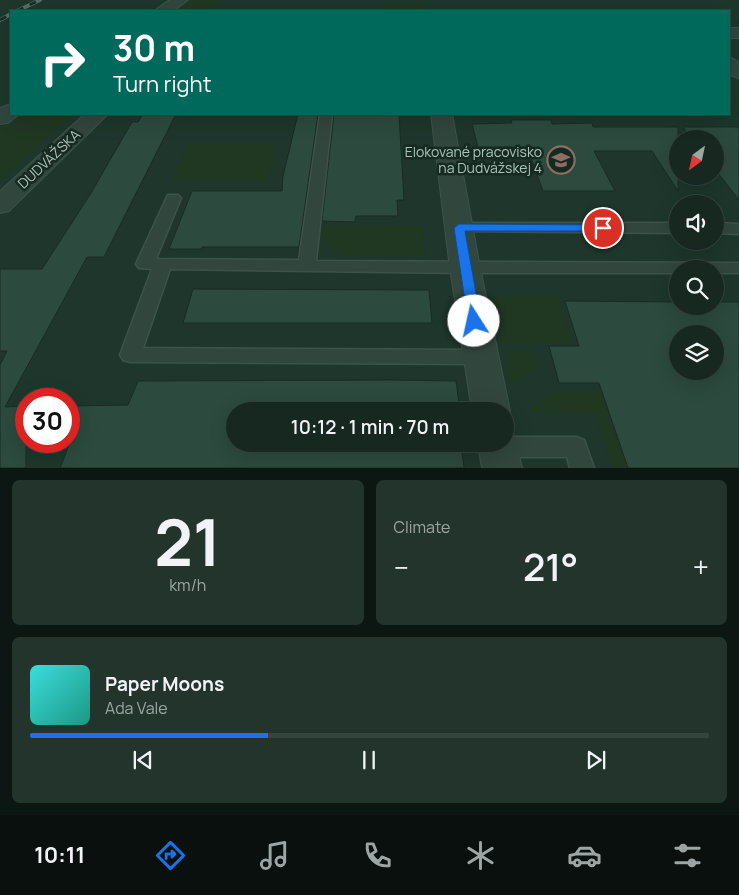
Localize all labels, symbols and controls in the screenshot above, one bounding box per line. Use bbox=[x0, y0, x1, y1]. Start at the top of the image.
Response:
text: 30 m bbox=[113, 24, 195, 72]
icon: right bbox=[30, 30, 95, 95]
text: Turn right bbox=[113, 69, 211, 99]
street label: DUDVÁŽSKA bbox=[13, 125, 84, 193]
north arrow bbox=[669, 130, 724, 185]
map controls bbox=[669, 130, 724, 380]
place label: Elokované pracovisko na Dudvážskej 4 bbox=[405, 142, 542, 177]
school or university icon: Elokované pracovisko na Dudvážskej 4 bbox=[546, 145, 576, 175]
button: sound bbox=[669, 195, 724, 250]
pin bbox=[582, 207, 624, 249]
icon: arrive bbox=[589, 214, 617, 242]
button: search bbox=[669, 260, 724, 315]
position arrow bbox=[447, 294, 499, 346]
button: layers bbox=[669, 325, 724, 380]
speed limit sign: 30 bbox=[15, 388, 80, 453]
text: 10:12 · 1 min · 70 m bbox=[291, 414, 449, 440]
text: 21 bbox=[154, 497, 221, 586]
text: Climate bbox=[394, 516, 450, 538]
text: 21° bbox=[523, 540, 578, 592]
text: − bbox=[394, 548, 409, 586]
text: + bbox=[693, 548, 709, 586]
text: km/h bbox=[169, 574, 206, 596]
text: Paper Moons bbox=[105, 671, 224, 697]
text: Ada Vale bbox=[105, 697, 168, 719]
icon: previous bbox=[129, 746, 157, 774]
icon: pause bbox=[355, 746, 383, 774]
icon: next bbox=[582, 746, 610, 774]
icon: directions bbox=[153, 838, 188, 873]
icon: music bbox=[257, 838, 292, 873]
icon: phone bbox=[360, 838, 395, 873]
icon: climate bbox=[463, 838, 498, 873]
icon: car bbox=[567, 838, 602, 873]
icon: filters bbox=[670, 838, 705, 873]
text: 10:11 bbox=[34, 840, 85, 870]

